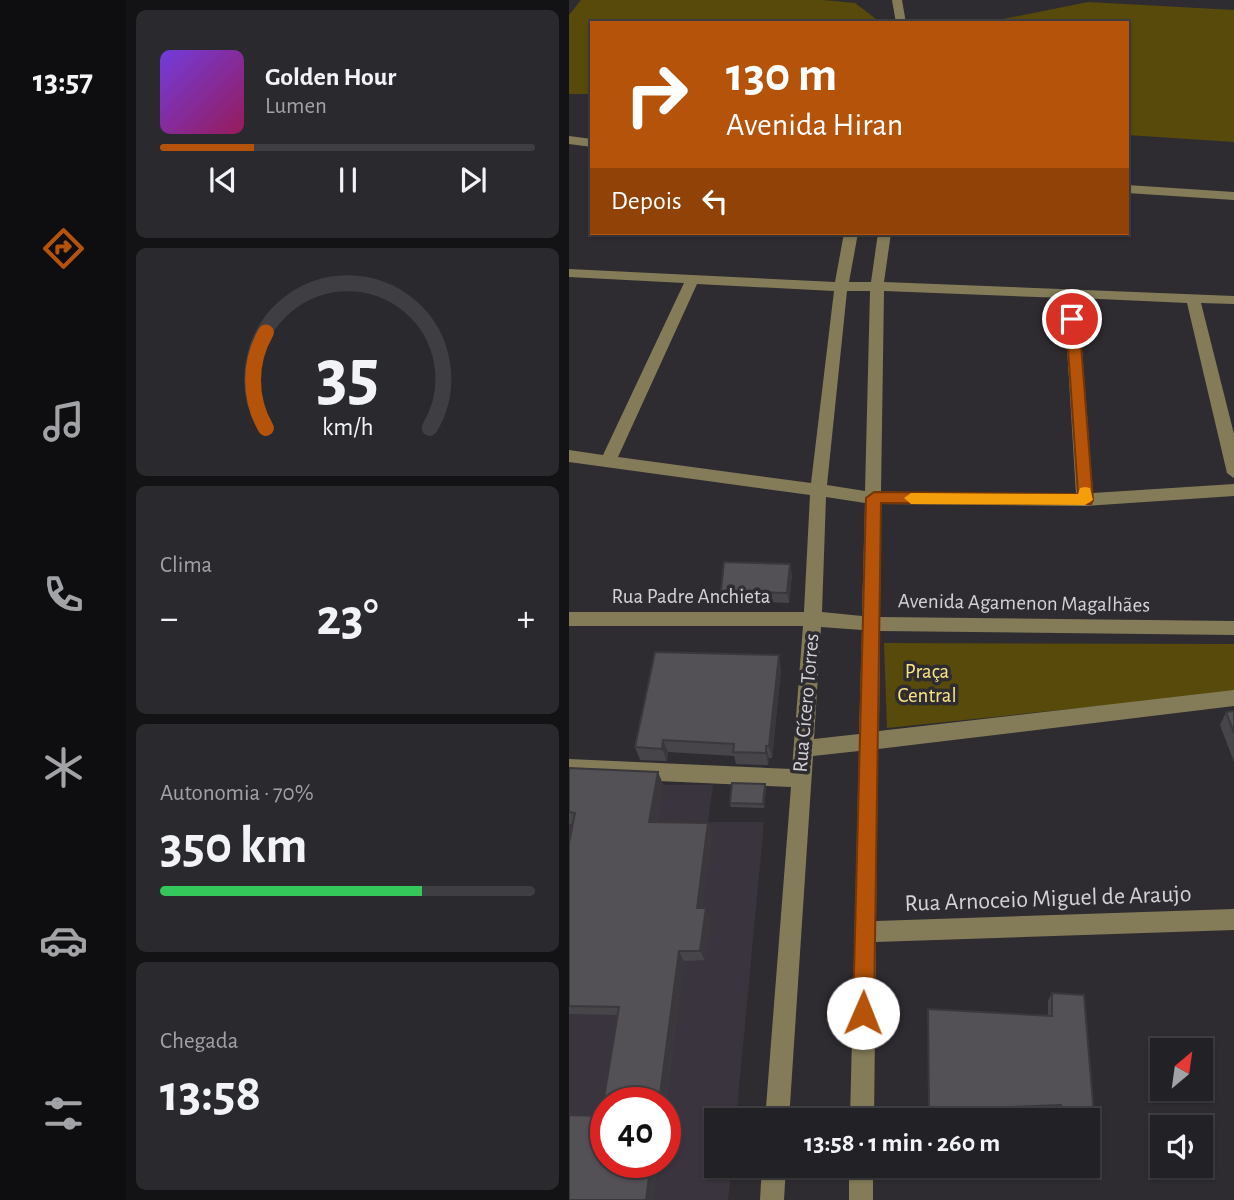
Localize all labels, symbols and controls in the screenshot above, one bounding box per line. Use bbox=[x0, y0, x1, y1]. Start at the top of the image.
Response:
icon: right bbox=[611, 49, 702, 140]
text: 130 m bbox=[726, 51, 837, 100]
text: Golden Hour bbox=[265, 64, 396, 90]
text: 13:57 bbox=[33, 65, 93, 97]
text: Lumen bbox=[265, 95, 327, 118]
text: Avenida Hiran bbox=[726, 109, 903, 141]
icon: previous bbox=[204, 161, 242, 199]
icon: pause bbox=[329, 161, 367, 199]
icon: next bbox=[454, 161, 492, 199]
icon: left bbox=[696, 182, 734, 220]
text: Depois bbox=[611, 188, 682, 214]
icon: directions bbox=[39, 224, 88, 273]
pin bbox=[1042, 289, 1102, 349]
icon: arrive bbox=[1053, 300, 1091, 338]
text: 35 bbox=[316, 340, 379, 413]
icon: music bbox=[39, 397, 88, 446]
text: km/h bbox=[322, 415, 373, 440]
text: Clima bbox=[160, 554, 212, 577]
icon: phone bbox=[39, 570, 88, 619]
street label: Rua Padre Anchieta bbox=[612, 586, 771, 607]
street label: Avenida Agamenon Magalhães bbox=[898, 590, 1150, 616]
text: 23° bbox=[316, 592, 379, 644]
text: − bbox=[160, 600, 178, 638]
text: + bbox=[517, 600, 535, 638]
street label: Rua Cícero Torres bbox=[789, 633, 823, 773]
park label: Praça Central bbox=[897, 661, 957, 706]
icon: climate bbox=[39, 743, 88, 792]
text: Autonomia · 70% bbox=[160, 782, 314, 805]
text: 350 km bbox=[160, 820, 308, 872]
street label: Rua Arnoceio Miguel de Araujo bbox=[904, 882, 1192, 916]
icon: car bbox=[39, 916, 88, 965]
position arrow bbox=[826, 976, 900, 1050]
text: Chegada bbox=[160, 1030, 238, 1053]
north arrow bbox=[1150, 1038, 1213, 1101]
map controls bbox=[1150, 1038, 1213, 1178]
text: 13:58 bbox=[160, 1068, 261, 1120]
speed limit sign: 40 bbox=[590, 1087, 681, 1178]
icon: filters bbox=[39, 1089, 88, 1138]
button: sound bbox=[1150, 1115, 1213, 1178]
text: 13:58 · 1 min · 260 m bbox=[804, 1130, 1000, 1156]

